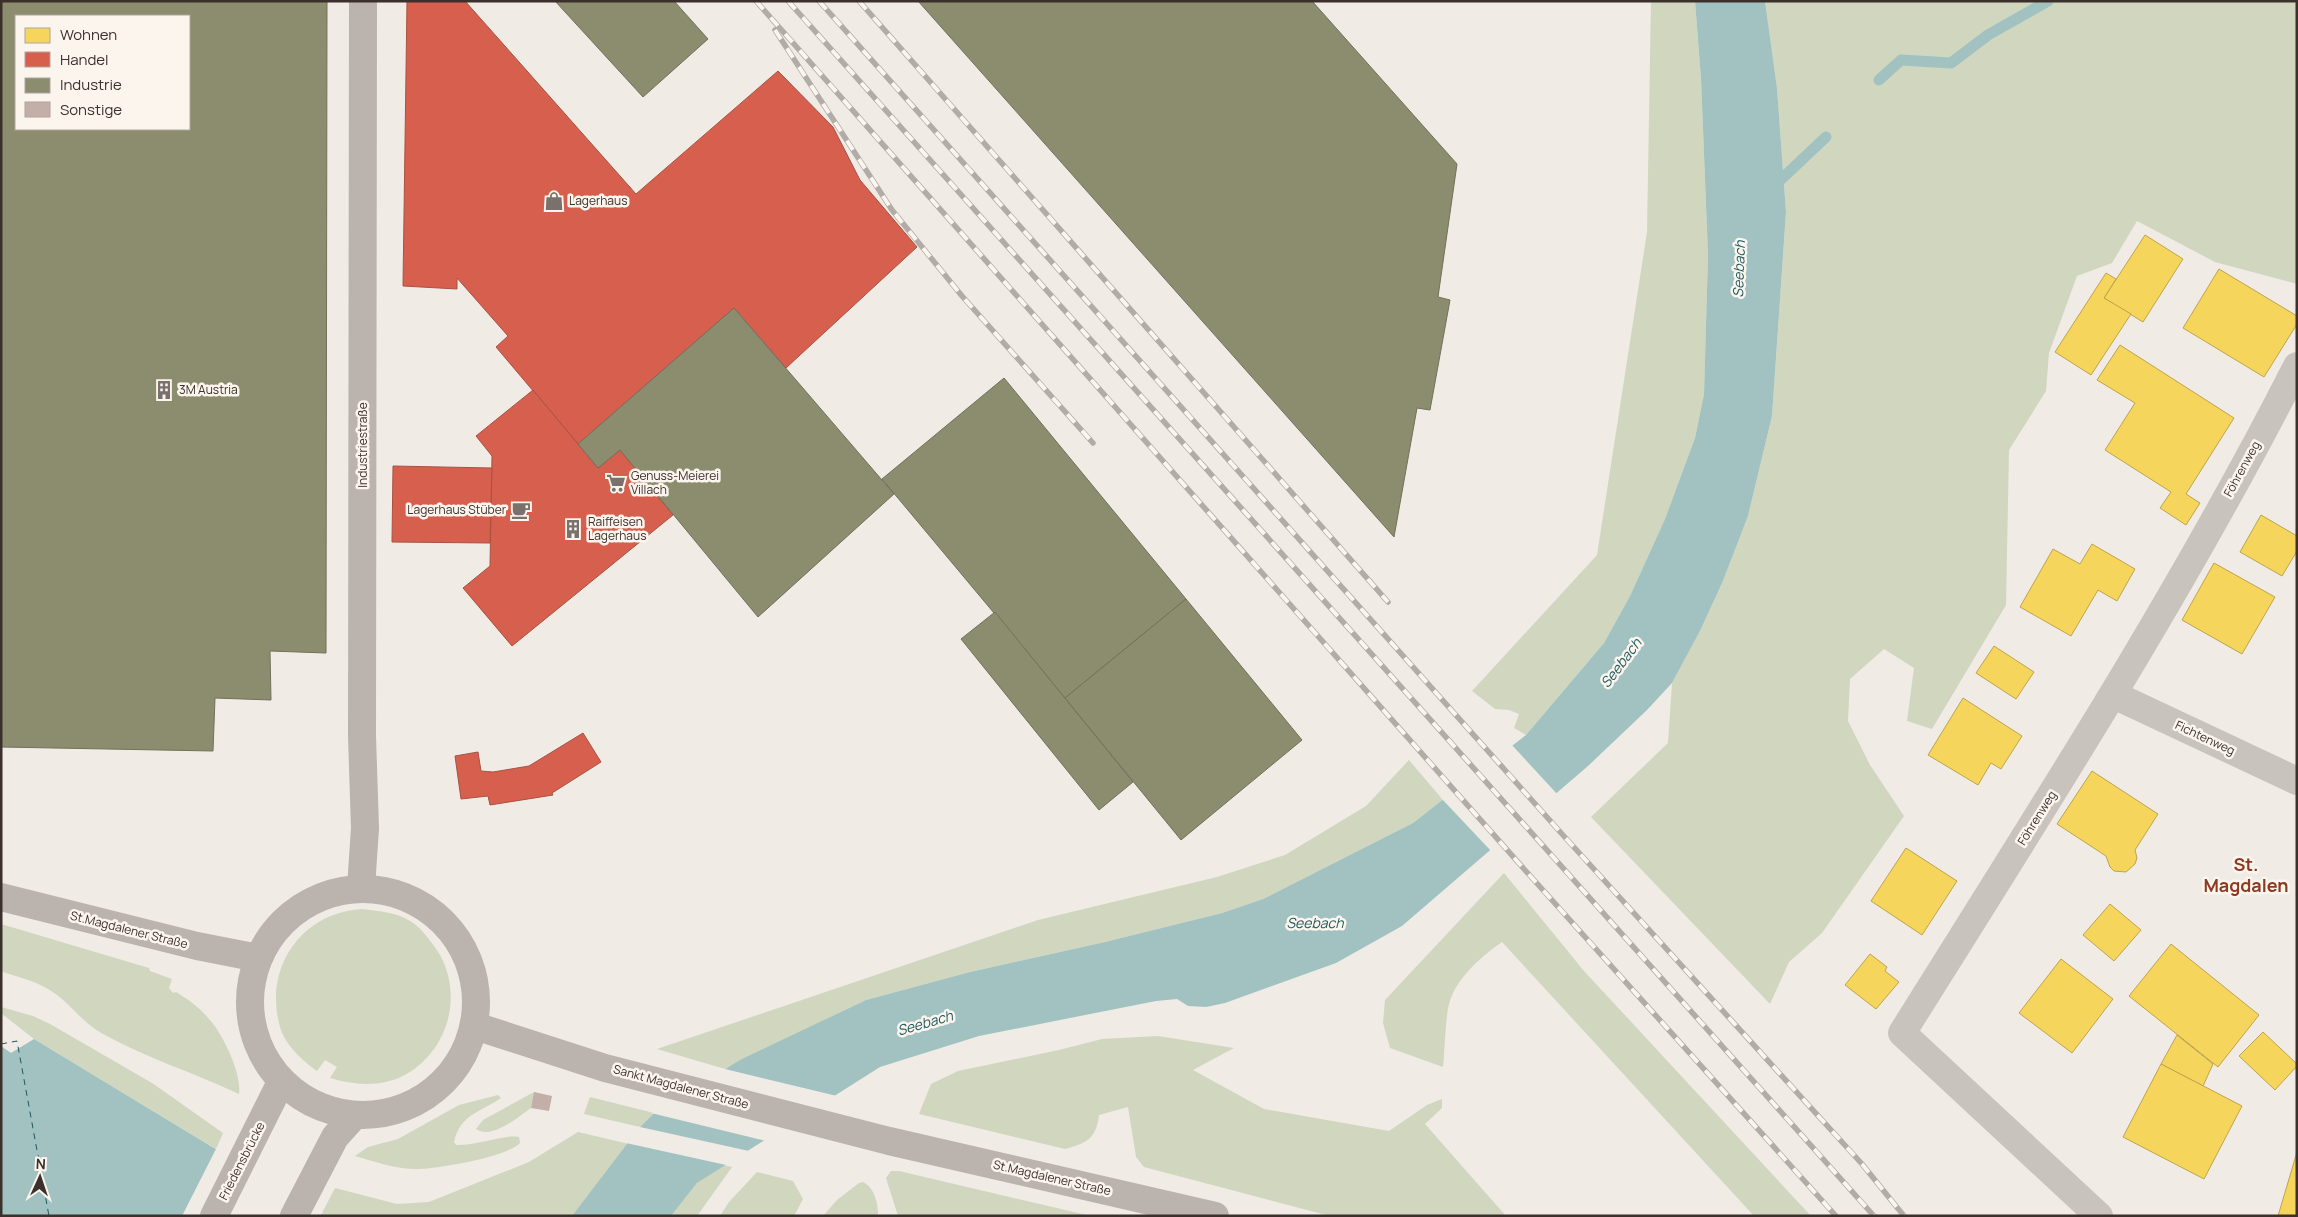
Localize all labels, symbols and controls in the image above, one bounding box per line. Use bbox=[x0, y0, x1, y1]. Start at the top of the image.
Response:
legend bbox=[15, 15, 190, 130]
text: Wohnen bbox=[60, 24, 117, 45]
text: Handel bbox=[60, 49, 109, 70]
text: Industrie bbox=[60, 74, 122, 95]
text: Sonstige bbox=[60, 99, 122, 120]
shop icon: Lagerhaus bbox=[543, 190, 565, 212]
place label: Lagerhaus bbox=[569, 192, 627, 209]
water label: Seebach bbox=[1728, 239, 1749, 298]
building icon: 3M Austria bbox=[153, 379, 175, 401]
place label: 3M Austria bbox=[179, 381, 238, 398]
street label: Industriestraße bbox=[354, 402, 371, 488]
street label: Föhrenweg bbox=[2219, 438, 2264, 500]
place label: Genuss-Meierei Villach bbox=[631, 467, 719, 498]
supermarket icon: Genuss-Meierei Villach bbox=[605, 472, 627, 494]
cafe icon: Lagerhaus Stüber bbox=[510, 499, 532, 521]
place label: Lagerhaus Stüber bbox=[407, 501, 507, 518]
place label: Raiffeisen Lagerhaus bbox=[588, 513, 646, 544]
building icon: Raiffeisen Lagerhaus bbox=[562, 518, 584, 540]
water label: Seebach bbox=[1596, 634, 1646, 691]
street label: Fichtenweg bbox=[2173, 716, 2238, 759]
street label: Föhrenweg bbox=[2013, 787, 2060, 848]
district label: St. Magdalen bbox=[2203, 852, 2289, 897]
street label: St.Magdalener Straße bbox=[69, 907, 190, 952]
water label: Seebach bbox=[1286, 913, 1344, 932]
water label: Seebach bbox=[895, 1005, 956, 1040]
street label: Sankt Magdalener Straße bbox=[612, 1060, 751, 1113]
street label: Friedensbrücke bbox=[215, 1119, 269, 1203]
north arrow bbox=[15, 1152, 65, 1202]
text: N bbox=[35, 1154, 46, 1173]
street label: St.Magdalener Straße bbox=[991, 1156, 1113, 1199]

